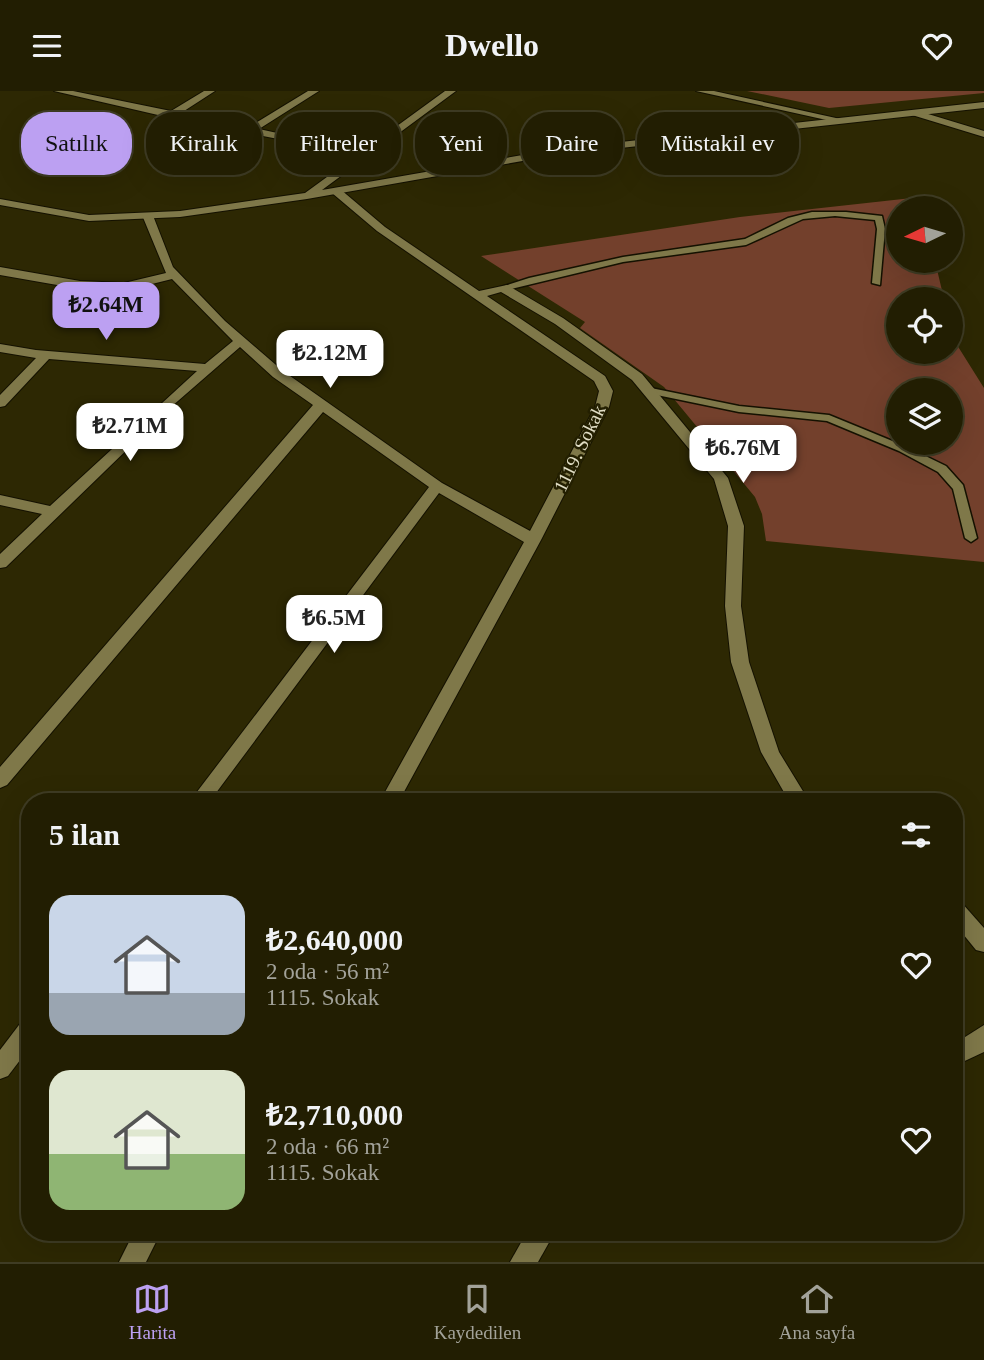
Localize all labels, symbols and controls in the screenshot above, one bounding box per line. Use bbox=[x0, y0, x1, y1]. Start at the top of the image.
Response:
icon: menu bbox=[28, 27, 66, 65]
text: Dwello bbox=[445, 27, 539, 63]
icon: heart bbox=[918, 27, 956, 65]
chip: Satılık bbox=[21, 112, 132, 175]
chip: Kiralık bbox=[146, 112, 262, 175]
chip: Filtreler bbox=[276, 112, 401, 175]
chip: Yeni bbox=[415, 112, 507, 175]
chip: Daire bbox=[521, 112, 623, 175]
chip: Müstakil ev bbox=[637, 112, 799, 175]
north arrow bbox=[886, 196, 962, 273]
map controls bbox=[886, 196, 963, 455]
pin: ₺2.64M bbox=[49, 282, 163, 342]
button: locate bbox=[886, 287, 963, 364]
text: ₺2.64M bbox=[68, 292, 144, 317]
pin: ₺2.12M bbox=[273, 331, 387, 390]
text: ₺2.12M bbox=[292, 340, 368, 365]
button: layers bbox=[886, 378, 963, 455]
street label: 1119. Sokak bbox=[549, 401, 610, 495]
pin: ₺2.71M bbox=[73, 403, 187, 463]
text: ₺2.71M bbox=[92, 413, 168, 438]
pin: ₺6.76M bbox=[686, 425, 800, 485]
text: ₺6.76M bbox=[705, 435, 781, 460]
pin: ₺6.5M bbox=[285, 595, 383, 655]
text: ₺6.5M bbox=[302, 605, 366, 630]
icon: filters bbox=[897, 816, 935, 854]
text: 5 ilan bbox=[49, 818, 120, 851]
icon: home bbox=[105, 923, 189, 1007]
text: ₺2,640,000 bbox=[266, 923, 403, 956]
icon: heart bbox=[897, 946, 935, 984]
text: 2 oda · 56 m² bbox=[266, 959, 389, 984]
text: 1115. Sokak bbox=[266, 985, 379, 1010]
icon: home bbox=[105, 1098, 189, 1182]
text: ₺2,710,000 bbox=[266, 1098, 403, 1131]
icon: heart bbox=[897, 1121, 935, 1159]
text: 2 oda · 66 m² bbox=[266, 1134, 389, 1159]
text: 1115. Sokak bbox=[266, 1160, 379, 1185]
tab: Harita bbox=[129, 1280, 176, 1344]
tab: Kaydedilen bbox=[434, 1280, 521, 1344]
tab: Ana sayfa bbox=[779, 1280, 855, 1344]

